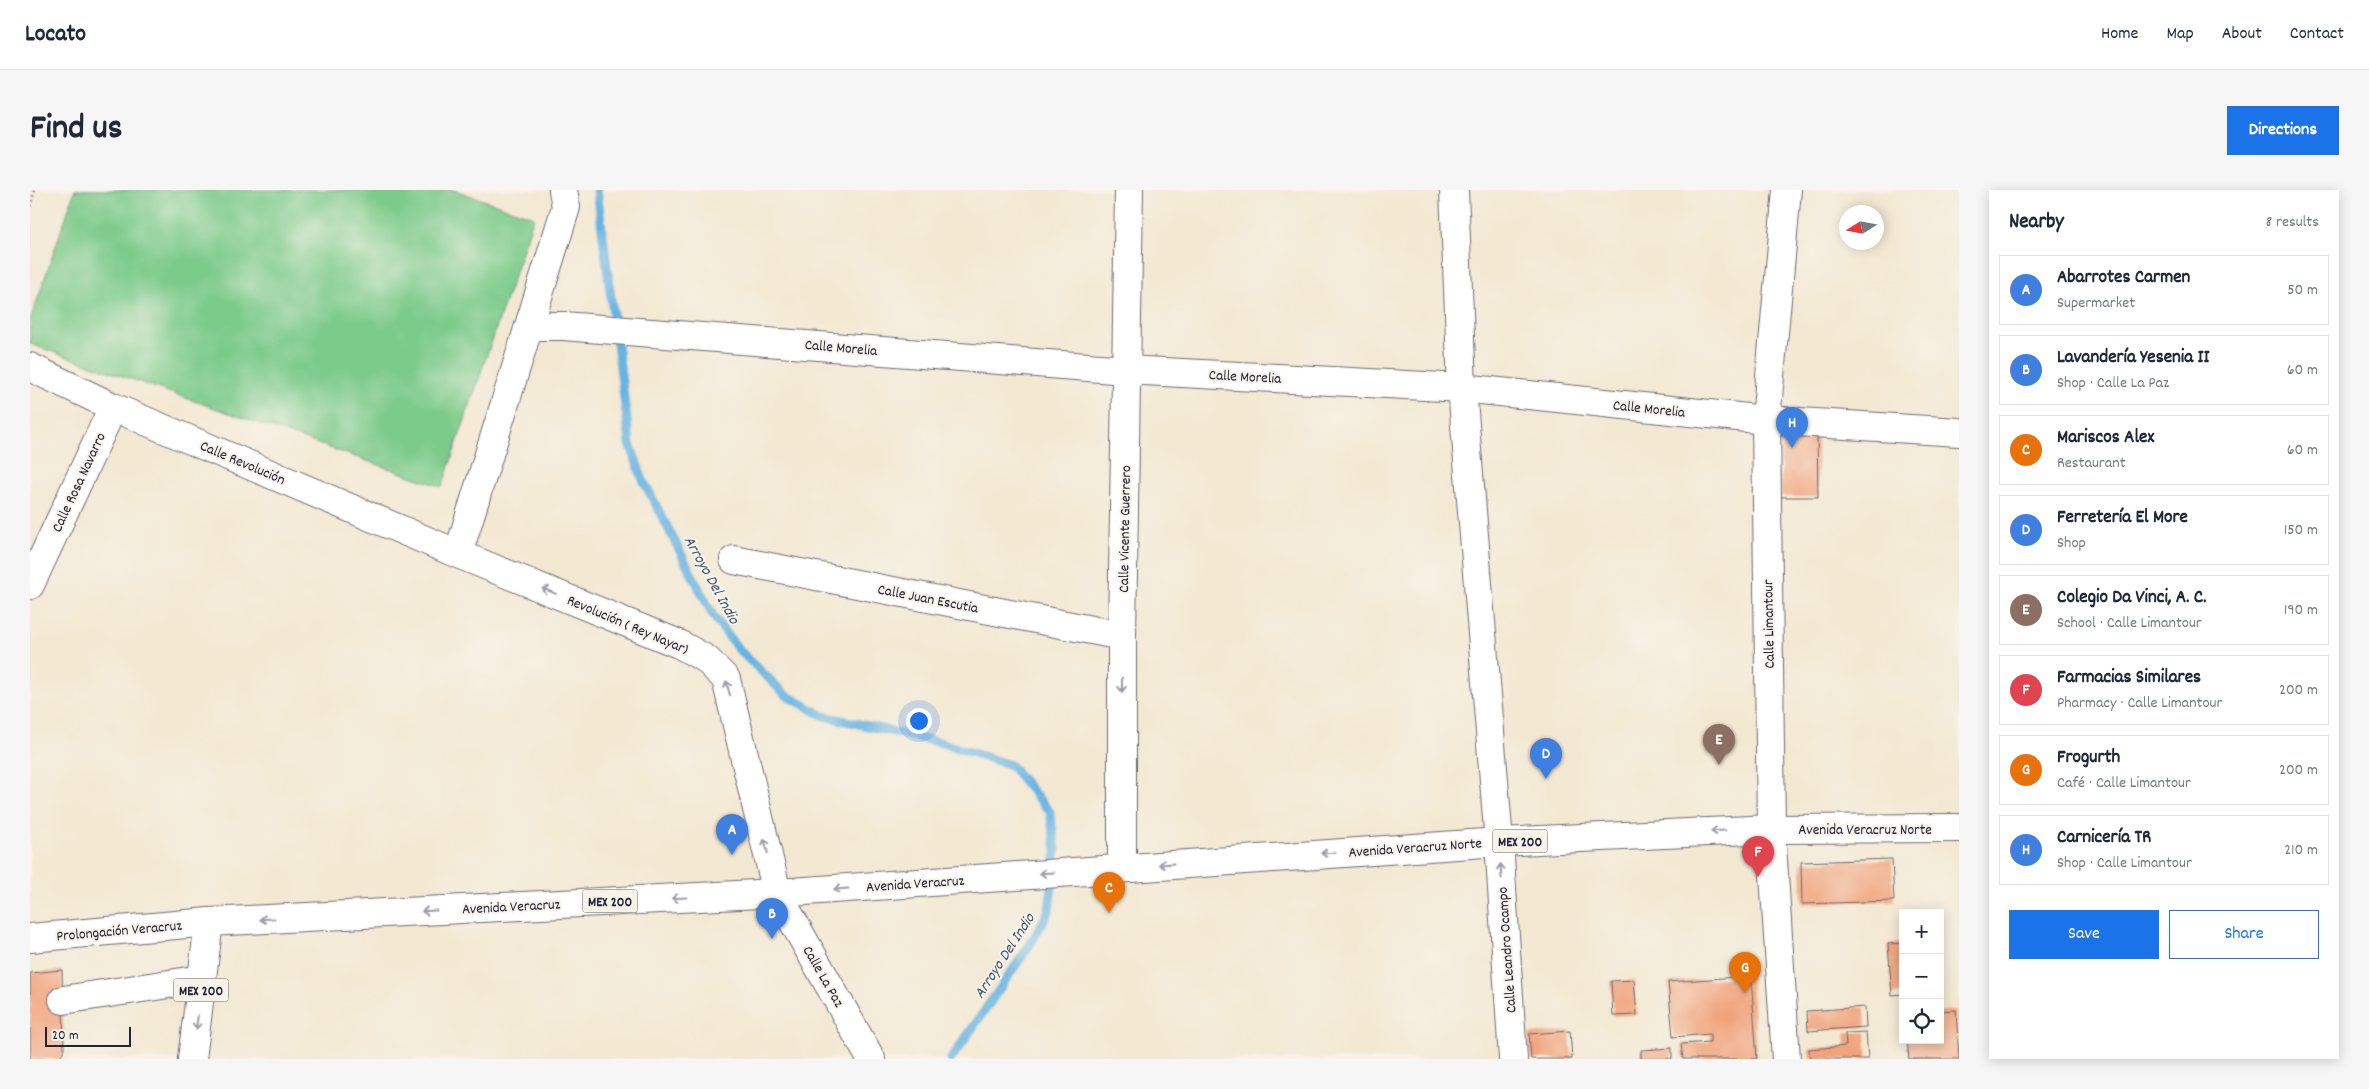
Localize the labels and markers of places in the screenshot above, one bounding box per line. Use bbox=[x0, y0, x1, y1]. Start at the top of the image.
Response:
pin: H bbox=[1776, 407, 1808, 448]
pin: E bbox=[1703, 724, 1735, 765]
pin: D bbox=[1530, 738, 1562, 779]
pin: A bbox=[716, 814, 748, 855]
pin: F bbox=[1742, 836, 1774, 877]
pin: C bbox=[1093, 872, 1125, 913]
pin: B bbox=[756, 898, 788, 939]
pin: G bbox=[1729, 952, 1761, 993]

